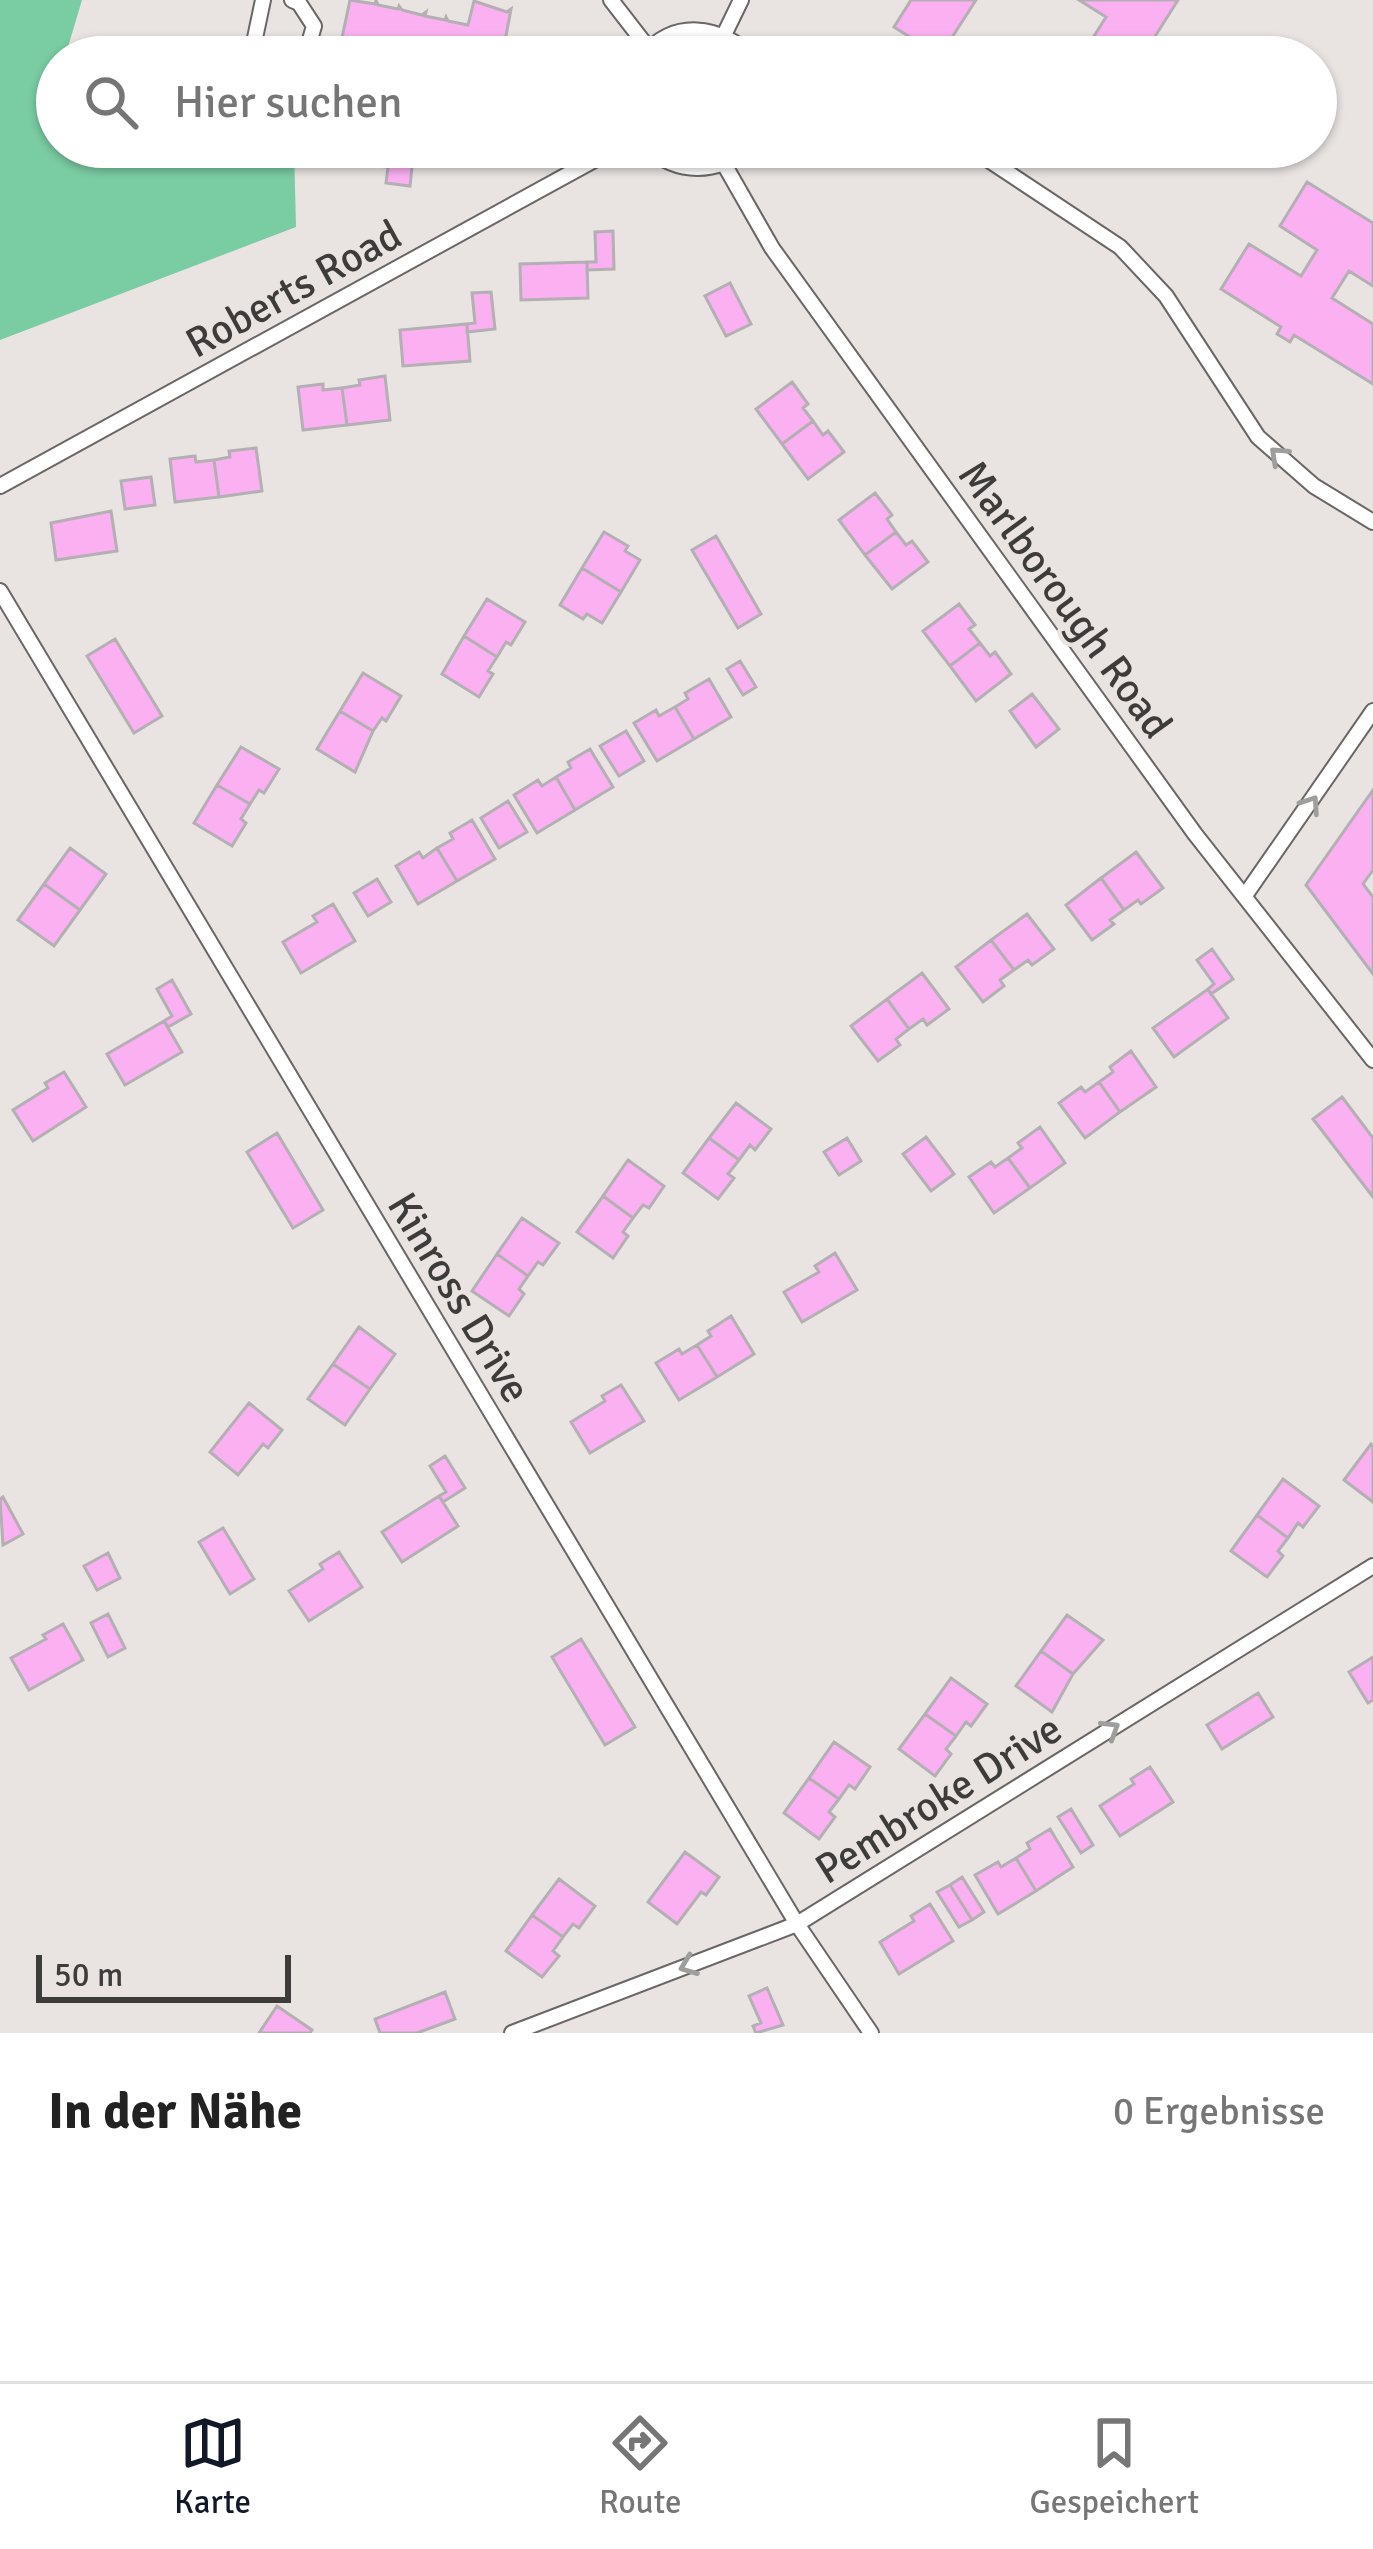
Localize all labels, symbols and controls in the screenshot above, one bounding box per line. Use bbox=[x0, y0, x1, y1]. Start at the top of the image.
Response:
search box bbox=[36, 36, 1337, 168]
icon: search bbox=[78, 69, 144, 135]
text: Hier suchen bbox=[174, 75, 403, 130]
street label: Roberts Road bbox=[177, 209, 410, 369]
one-way arrow bbox=[1270, 447, 1291, 469]
street label: Marlborough Road bbox=[947, 451, 1183, 749]
one-way arrow bbox=[1297, 795, 1319, 817]
street label: Kinross Drive bbox=[376, 1184, 541, 1412]
street label: Pembroke Drive bbox=[806, 1703, 1071, 1895]
one-way arrow bbox=[1097, 1721, 1119, 1743]
scale bar bbox=[36, 1949, 291, 2002]
one-way arrow bbox=[679, 1951, 700, 1976]
text: 50 m bbox=[54, 1955, 123, 1996]
text: In der Nähe bbox=[48, 2080, 302, 2143]
text: 0 Ergebnisse bbox=[1113, 2087, 1325, 2135]
tab: Karte bbox=[174, 2410, 251, 2523]
tab: Route bbox=[599, 2410, 681, 2523]
tab: Gespeichert bbox=[1029, 2410, 1199, 2523]

